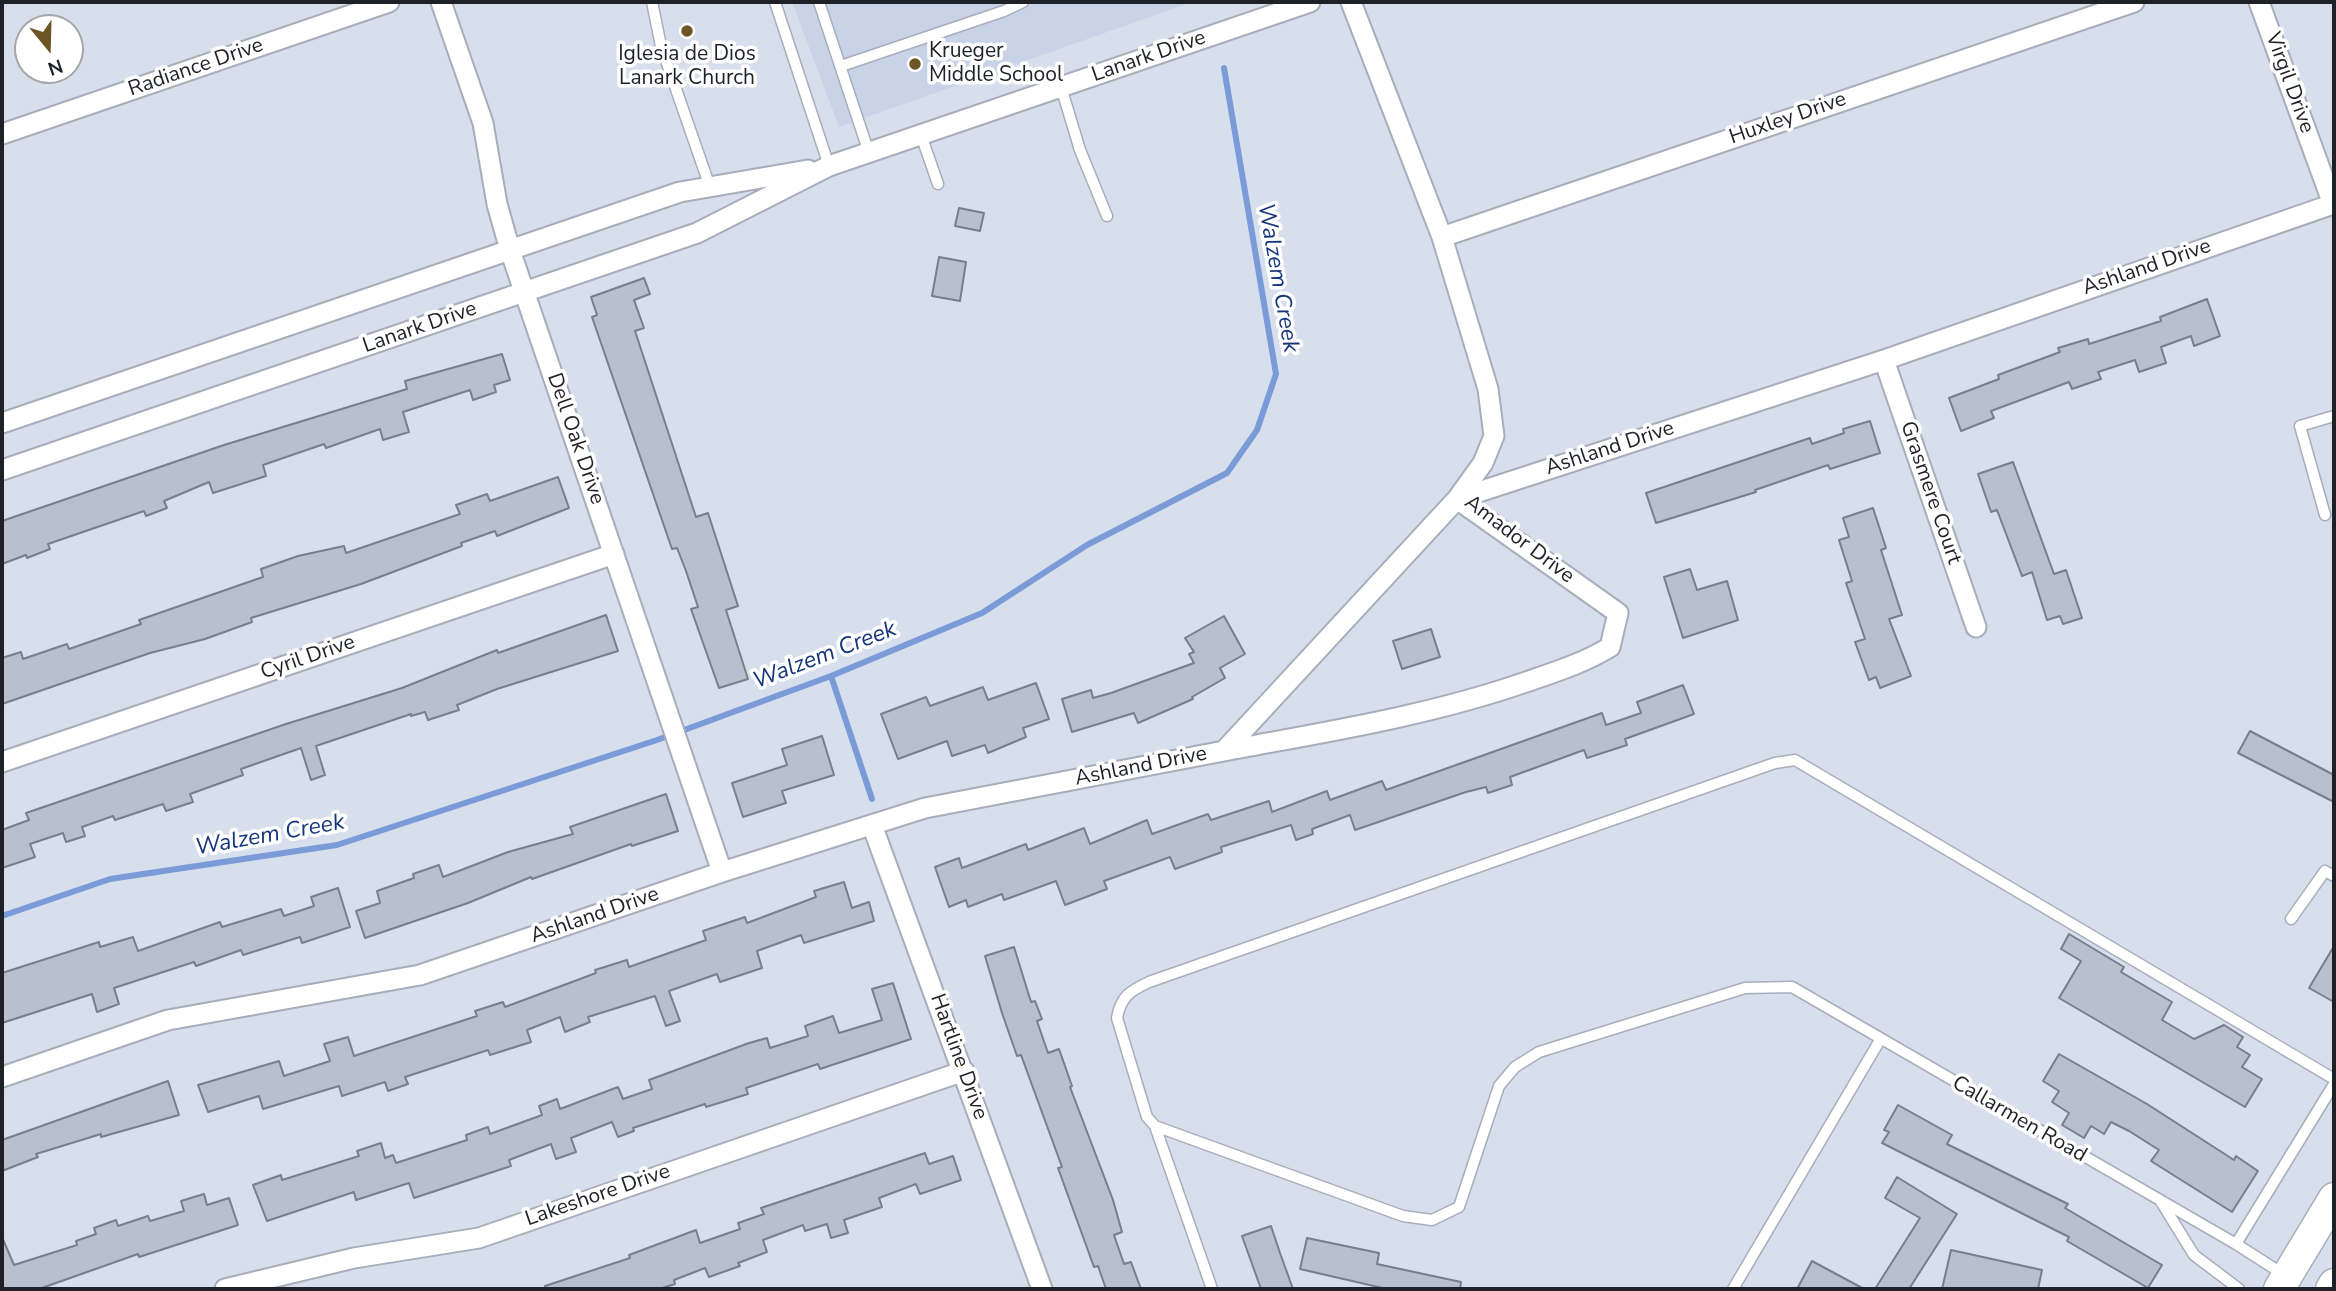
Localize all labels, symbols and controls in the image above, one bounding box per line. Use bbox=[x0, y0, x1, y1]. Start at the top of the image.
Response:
north arrow bbox=[14, 14, 84, 84]
marker: Iglesia de Dios Lanark Church bbox=[679, 23, 695, 39]
street label: Lanark Drive bbox=[1089, 26, 1209, 88]
street label: Virgil Drive bbox=[2259, 29, 2319, 137]
street label: Radiance Drive bbox=[125, 33, 267, 103]
place label: Krueger Middle School bbox=[929, 39, 1063, 89]
place label: Iglesia de Dios Lanark Church bbox=[618, 42, 756, 92]
text: N bbox=[44, 52, 66, 82]
marker: Krueger Middle School bbox=[907, 56, 923, 72]
street label: Huxley Drive bbox=[1726, 87, 1850, 151]
water label: Walzem Creek bbox=[1250, 201, 1304, 355]
street label: Ashland Drive bbox=[2080, 234, 2214, 302]
street label: Lanark Drive bbox=[360, 297, 480, 359]
street label: Dell Oak Drive bbox=[541, 370, 609, 508]
street label: Ashland Drive bbox=[1542, 416, 1678, 482]
street label: Grasmere Court bbox=[1894, 418, 1966, 568]
street label: Amador Drive bbox=[1459, 491, 1579, 589]
water label: Walzem Creek bbox=[750, 616, 900, 696]
street label: Cyril Drive bbox=[257, 630, 359, 686]
street label: Ashland Drive bbox=[1073, 742, 1209, 792]
water label: Walzem Creek bbox=[193, 809, 347, 863]
street label: Ashland Drive bbox=[528, 882, 662, 950]
street label: Hartline Drive bbox=[924, 991, 992, 1123]
street label: Callarmen Road bbox=[1947, 1071, 2091, 1169]
street label: Lakeshore Drive bbox=[522, 1159, 674, 1233]

